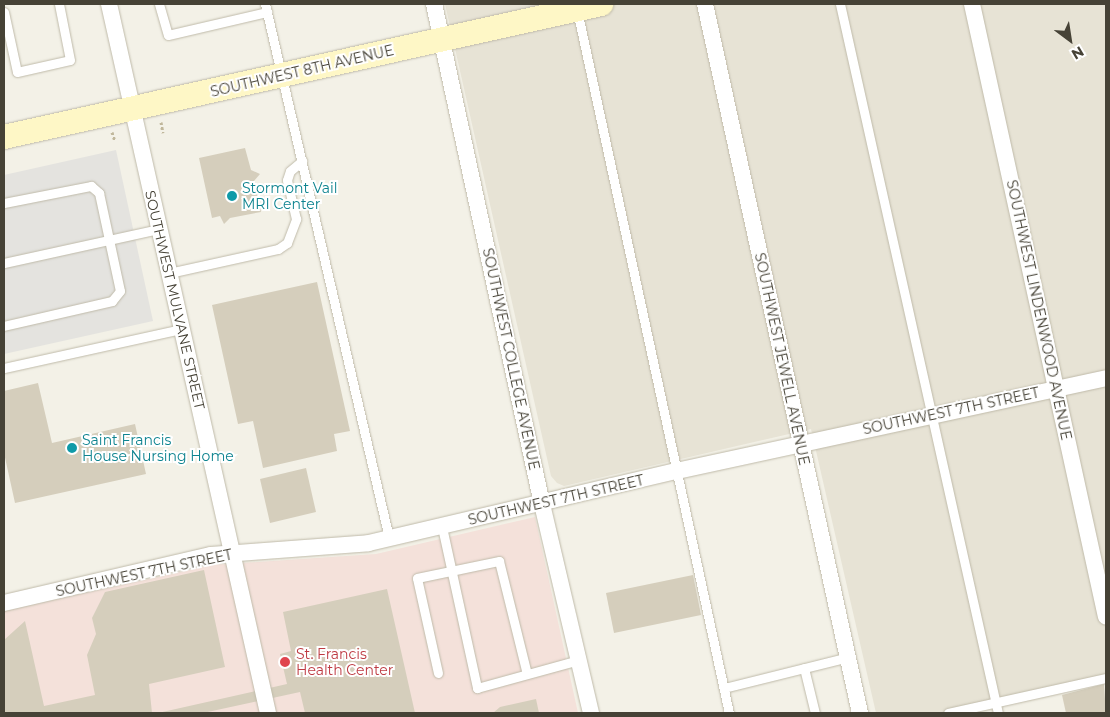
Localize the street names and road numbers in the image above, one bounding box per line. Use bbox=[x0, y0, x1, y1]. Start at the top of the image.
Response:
street label: SOUTHWEST 8TH AVENUE bbox=[209, 42, 395, 100]
street label: SOUTHWEST LINDENWOOD AVENUE bbox=[1003, 178, 1075, 442]
street label: SOUTHWEST MULVANE STREET bbox=[142, 189, 208, 411]
street label: SOUTHWEST COLLEGE AVENUE bbox=[479, 246, 543, 472]
street label: SOUTHWEST JEWELL AVENUE bbox=[751, 251, 813, 467]
street label: SOUTHWEST 7TH STREET bbox=[861, 384, 1041, 438]
street label: SOUTHWEST 7TH STREET bbox=[466, 472, 646, 528]
street label: SOUTHWEST 7TH STREET bbox=[54, 546, 234, 600]

